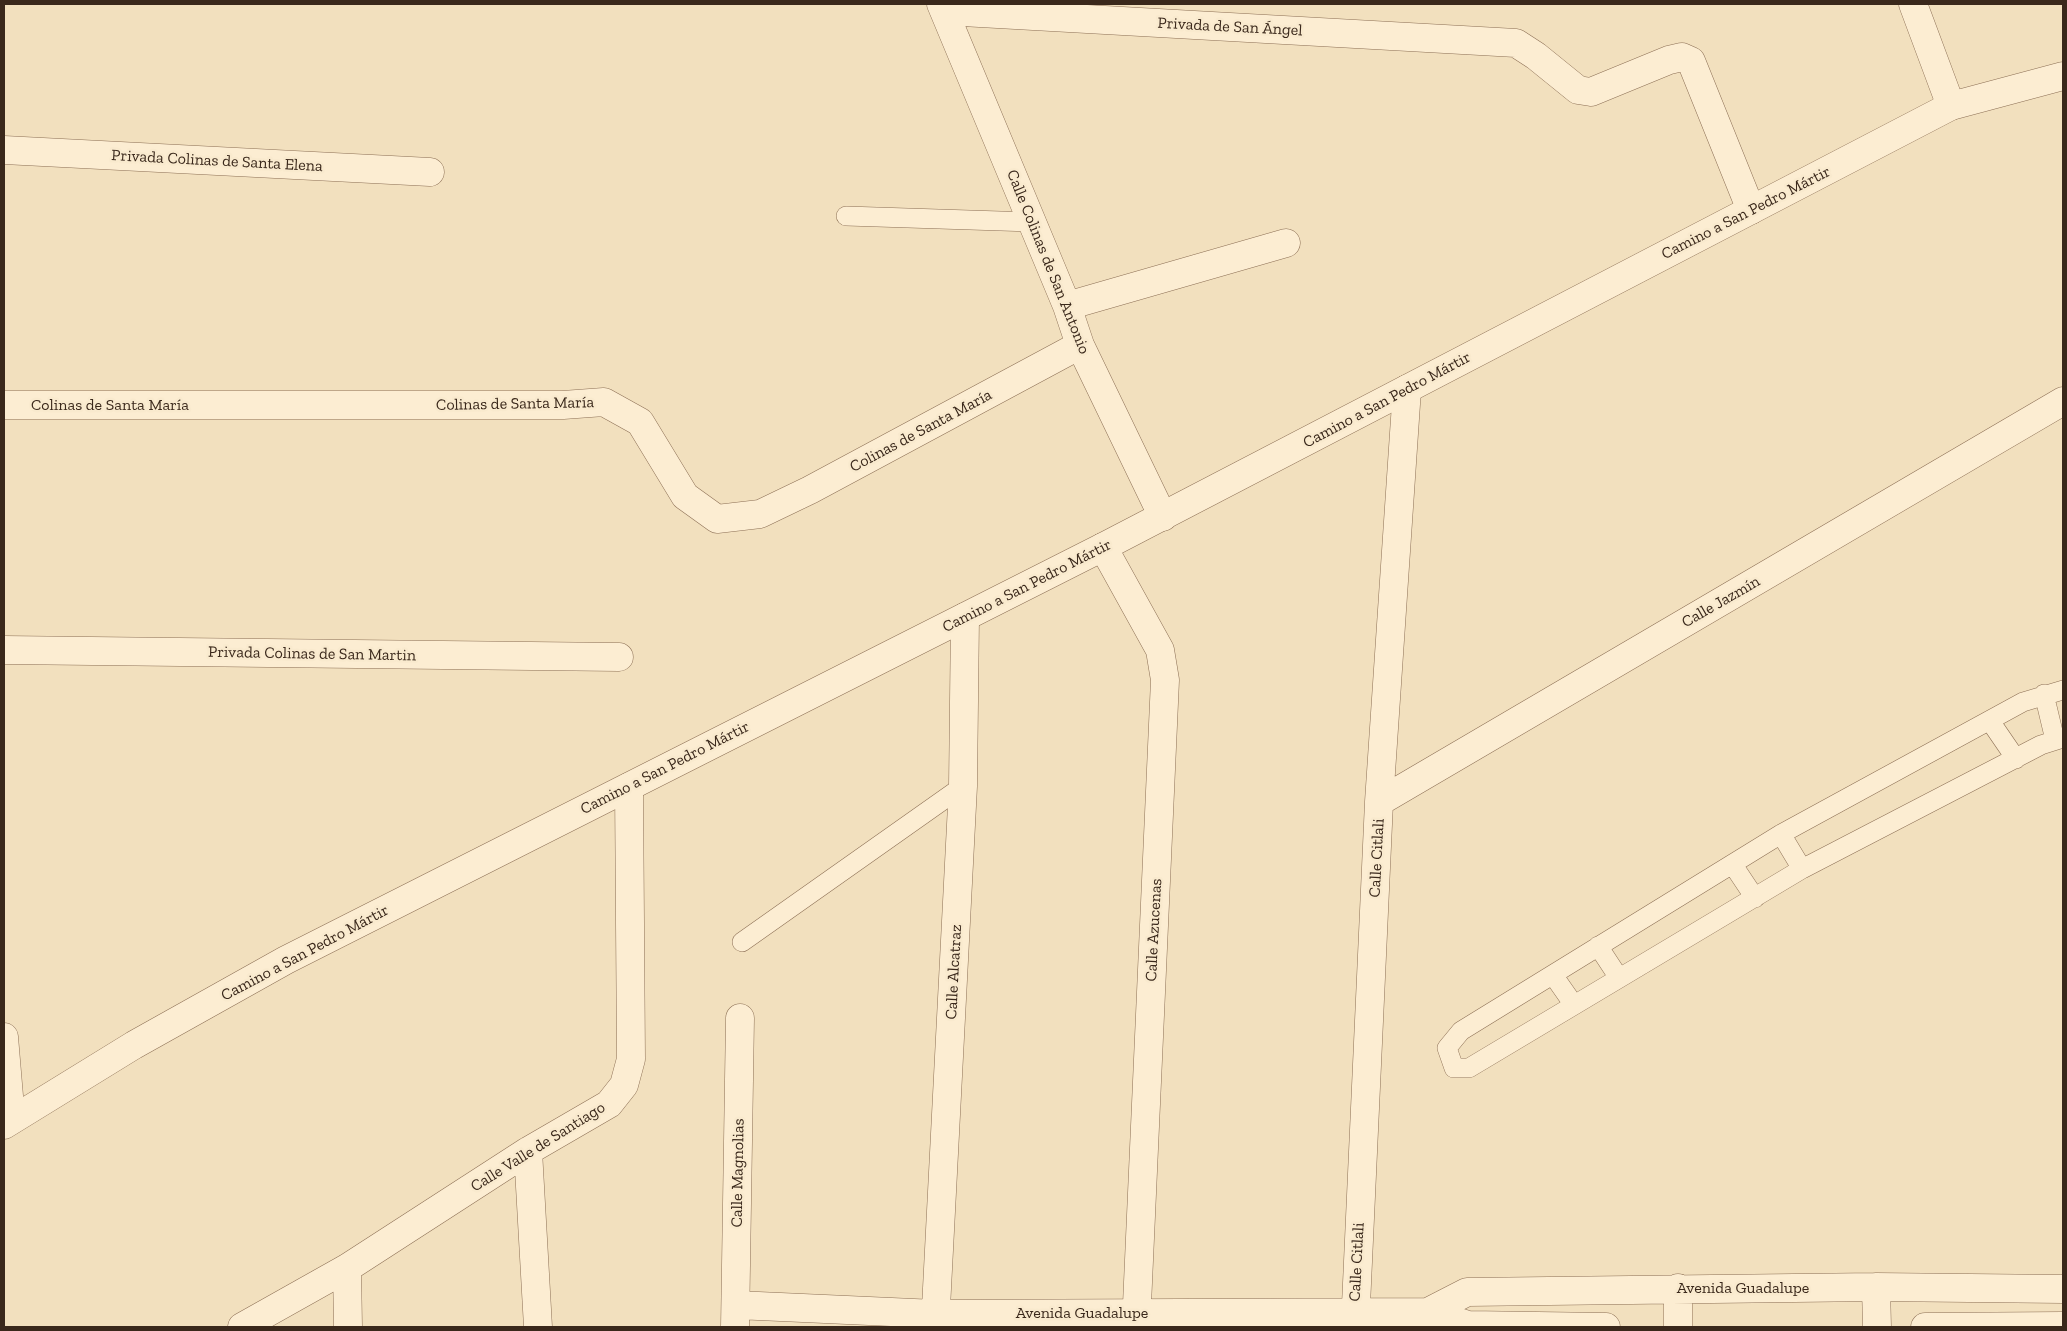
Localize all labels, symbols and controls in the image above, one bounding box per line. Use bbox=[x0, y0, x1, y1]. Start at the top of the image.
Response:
street label: Privada de San Ángel bbox=[1157, 14, 1303, 40]
street label: Privada Colinas de Santa Elena bbox=[111, 146, 323, 176]
street label: Camino a San Pedro Mártir bbox=[1658, 162, 1834, 264]
street label: Calle Colinas de San Antonio bbox=[1002, 167, 1094, 357]
street label: Camino a San Pedro Mártir bbox=[1300, 348, 1474, 452]
street label: Colinas de Santa María bbox=[847, 385, 995, 477]
street label: Colinas de Santa María bbox=[436, 393, 594, 415]
street label: Colinas de Santa María bbox=[31, 395, 189, 415]
street label: Camino a San Pedro Mártir bbox=[939, 535, 1115, 637]
street label: Calle Jazmín bbox=[1678, 572, 1764, 632]
street label: Privada Colinas de San Martin bbox=[208, 643, 416, 665]
street label: Camino a San Pedro Mártir bbox=[577, 717, 753, 819]
street label: Calle Citlali bbox=[1365, 818, 1389, 898]
street label: Calle Azucenas bbox=[1142, 878, 1166, 982]
street label: Camino a San Pedro Mártir bbox=[218, 901, 392, 1005]
street label: Calle Alcatraz bbox=[942, 924, 966, 1020]
street label: Calle Valle de Santiago bbox=[467, 1098, 609, 1196]
street label: Calle Magnolias bbox=[727, 1118, 749, 1228]
street label: Calle Citlali bbox=[1345, 1222, 1369, 1302]
street label: Avenida Guadalupe bbox=[1677, 1278, 1809, 1298]
street label: Avenida Guadalupe bbox=[1016, 1303, 1148, 1323]

